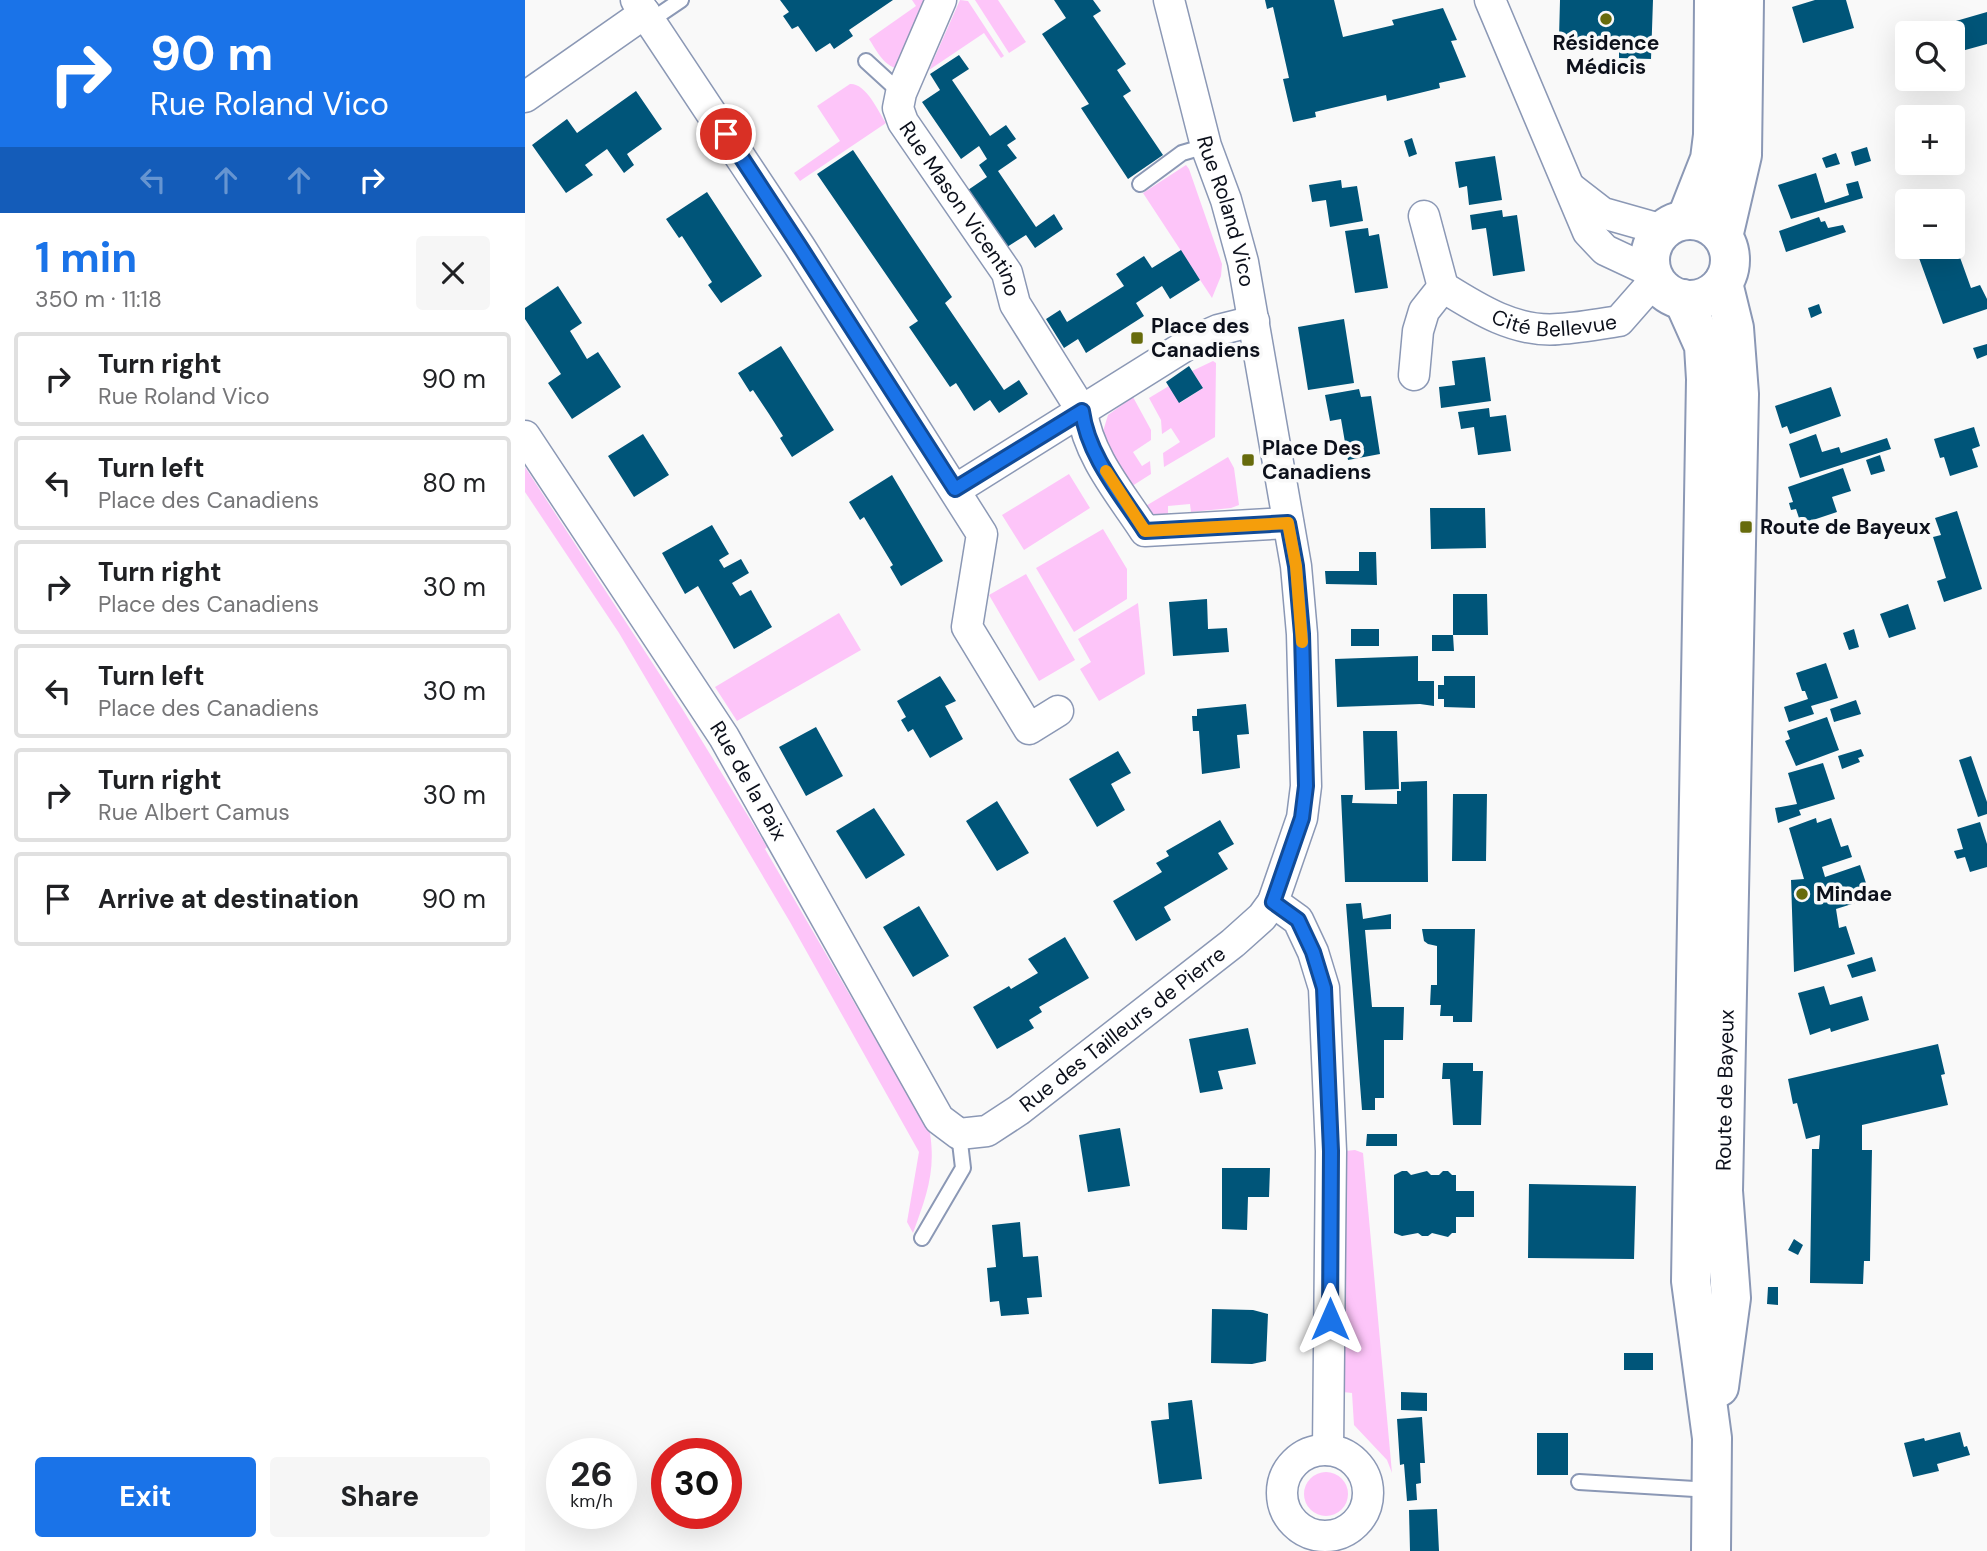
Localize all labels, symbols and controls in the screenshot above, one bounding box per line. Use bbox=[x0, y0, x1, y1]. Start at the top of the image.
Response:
marker: Résidence Médicis bbox=[1598, 11, 1614, 27]
text: 90 m bbox=[150, 21, 273, 85]
map controls bbox=[1895, 21, 1965, 259]
button: search bbox=[1895, 21, 1965, 91]
icon: right bbox=[35, 28, 126, 119]
place label: Résidence Médicis bbox=[1553, 29, 1659, 81]
text: Rue Roland Vico bbox=[150, 83, 389, 125]
pin bbox=[696, 104, 756, 164]
button: + bbox=[1895, 105, 1965, 175]
icon: arrive bbox=[707, 115, 745, 153]
street label: Rue Mason Vicentino bbox=[893, 116, 1026, 299]
street label: Rue Roland Vico bbox=[1190, 133, 1261, 289]
icon: left bbox=[134, 161, 172, 199]
icon: ahead bbox=[207, 161, 245, 199]
icon: ahead bbox=[280, 161, 318, 199]
icon: right bbox=[353, 161, 391, 199]
button: − bbox=[1895, 189, 1965, 259]
text: 1 min bbox=[35, 230, 137, 285]
button: close bbox=[416, 236, 490, 310]
text: 350 m · 11:18 bbox=[35, 284, 162, 314]
street label: Cité Bellevue bbox=[1487, 303, 1619, 344]
place label: Place des Canadiens bbox=[1151, 312, 1260, 364]
marker: Place des Canadiens bbox=[1129, 330, 1145, 346]
text: Turn right bbox=[98, 347, 222, 381]
icon: right bbox=[39, 360, 77, 398]
text: 90 m bbox=[422, 362, 486, 396]
text: Rue Roland Vico bbox=[98, 381, 270, 411]
place label: Place Des Canadiens bbox=[1262, 434, 1371, 486]
text: Turn left bbox=[98, 451, 205, 485]
marker: Place Des Canadiens bbox=[1240, 452, 1256, 468]
icon: left bbox=[39, 464, 77, 502]
text: 80 m bbox=[422, 466, 486, 500]
text: Place des Canadiens bbox=[98, 485, 319, 515]
place label: Route de Bayeux bbox=[1760, 513, 1931, 541]
marker: Route de Bayeux bbox=[1738, 519, 1754, 535]
text: Turn right bbox=[98, 555, 222, 589]
icon: right bbox=[39, 568, 77, 606]
text: 30 m bbox=[423, 570, 486, 604]
text: Place des Canadiens bbox=[98, 589, 319, 619]
text: Turn left bbox=[98, 659, 205, 693]
icon: left bbox=[39, 672, 77, 710]
text: 30 m bbox=[423, 674, 486, 708]
text: Place des Canadiens bbox=[98, 693, 319, 723]
street label: Rue de la Paix bbox=[703, 716, 793, 846]
text: Turn right bbox=[98, 763, 222, 797]
icon: right bbox=[39, 776, 77, 814]
text: 30 m bbox=[423, 778, 486, 812]
text: Rue Albert Camus bbox=[98, 797, 290, 827]
icon: arrive bbox=[39, 880, 77, 918]
place label: Mindae bbox=[1816, 880, 1892, 908]
text: Arrive at destination bbox=[98, 882, 359, 916]
text: 90 m bbox=[422, 882, 486, 916]
marker: Mindae bbox=[1794, 886, 1810, 902]
street label: Rue des Tailleurs de Pierre bbox=[1014, 940, 1231, 1118]
street label: Route de Bayeux bbox=[1709, 1009, 1741, 1171]
position arrow bbox=[1293, 1282, 1367, 1356]
speed limit sign: 30 bbox=[651, 1438, 742, 1529]
text: 26 bbox=[570, 1451, 613, 1497]
button: Exit bbox=[35, 1457, 256, 1537]
button: Share bbox=[270, 1457, 490, 1537]
text: km/h bbox=[570, 1489, 613, 1513]

